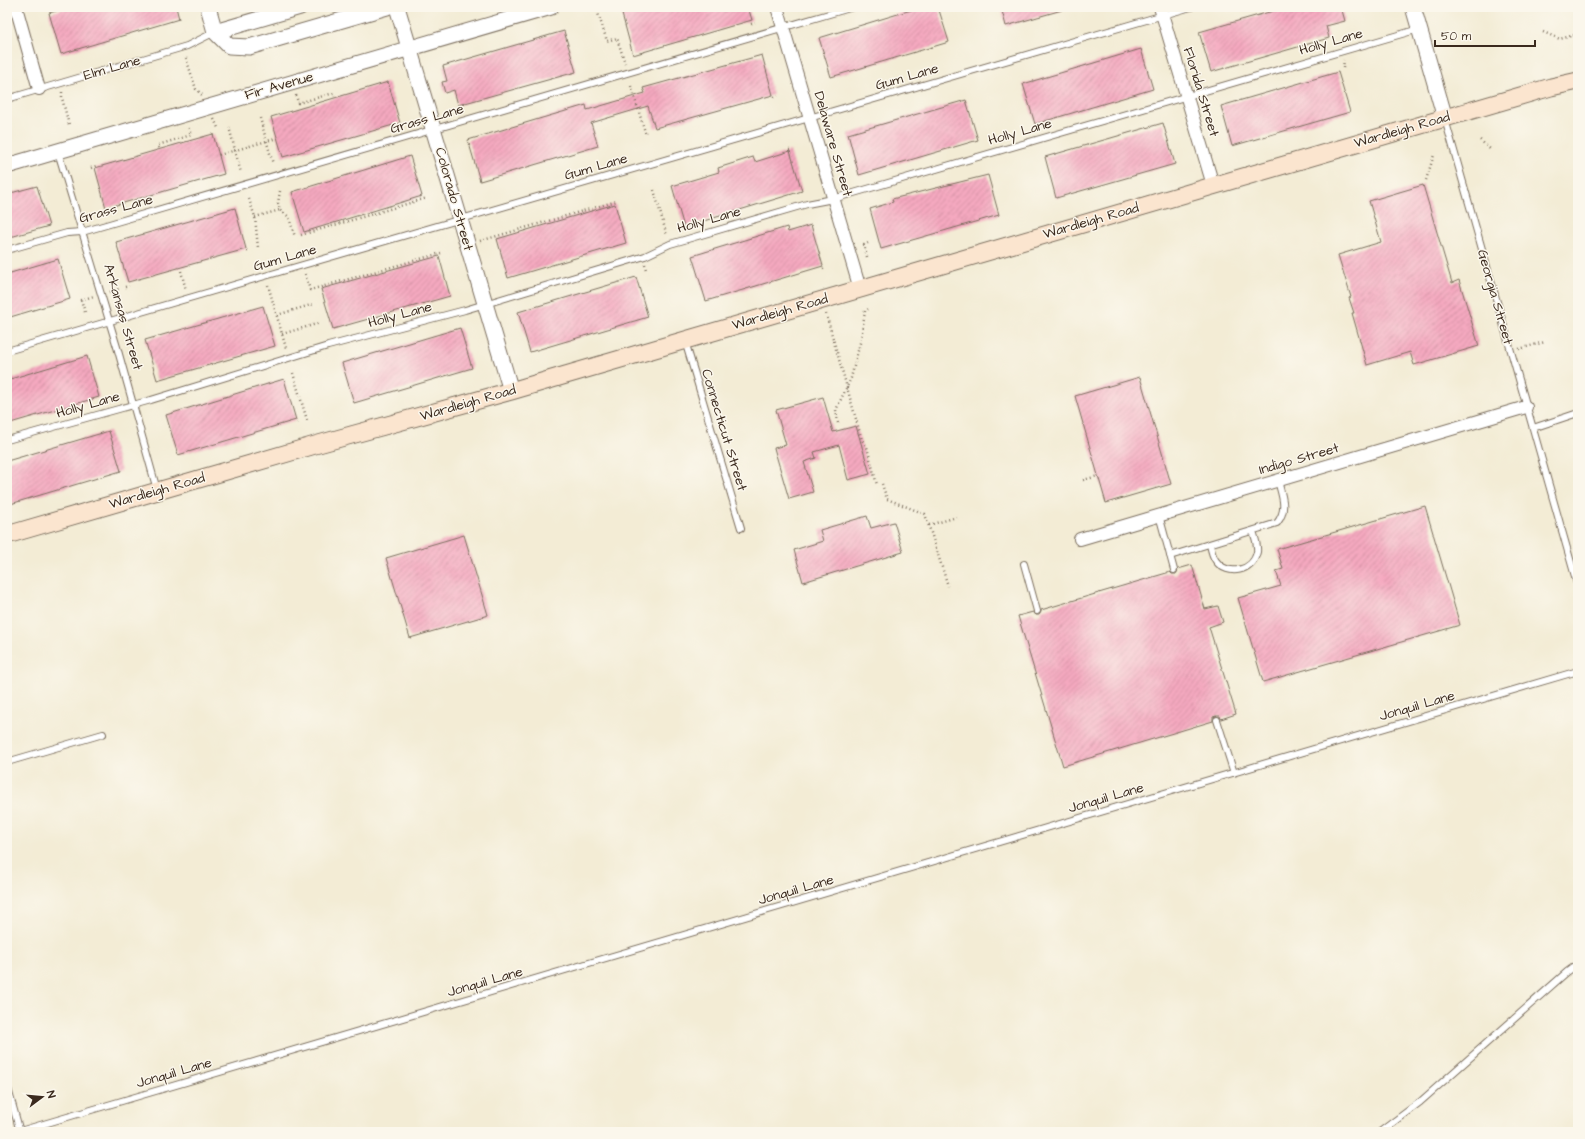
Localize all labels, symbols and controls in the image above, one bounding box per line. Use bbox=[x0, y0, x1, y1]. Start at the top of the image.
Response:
scale bar bbox=[1435, 22, 1535, 48]
street label: Holly Lane bbox=[1297, 23, 1366, 61]
text: 50 m bbox=[1441, 28, 1472, 45]
street label: Florida Street bbox=[1178, 45, 1224, 140]
street label: Elm Lane bbox=[81, 50, 143, 86]
street label: Gum Lane bbox=[873, 58, 941, 96]
street label: Fir Avenue bbox=[242, 67, 316, 105]
street label: Delaware Street bbox=[808, 89, 858, 199]
street label: Grass Lane bbox=[388, 99, 466, 139]
street label: Wardleigh Road bbox=[1352, 107, 1452, 153]
street label: Holly Lane bbox=[986, 113, 1055, 151]
street label: Colorado Street bbox=[430, 145, 478, 253]
street label: Gum Lane bbox=[562, 148, 630, 186]
street label: Grass Lane bbox=[77, 189, 156, 228]
street label: Wardleigh Road bbox=[1041, 198, 1141, 244]
street label: Holly Lane bbox=[675, 201, 744, 239]
street label: Gum Lane bbox=[251, 239, 319, 277]
street label: Georgia Street bbox=[1472, 247, 1518, 347]
street label: Arkansas Street bbox=[98, 262, 148, 373]
street label: Wardleigh Road bbox=[730, 289, 830, 335]
street label: Holly Lane bbox=[366, 297, 435, 333]
street label: Connecticut Street bbox=[696, 367, 752, 494]
street label: Wardleigh Road bbox=[418, 380, 518, 426]
street label: Holly Lane bbox=[54, 386, 123, 424]
street label: Indigo Street bbox=[1257, 438, 1342, 480]
street label: Wardleigh Road bbox=[107, 468, 207, 514]
street label: Jonquil Lane bbox=[1377, 686, 1458, 726]
street label: Jonquil Lane bbox=[1066, 778, 1147, 818]
street label: Jonquil Lane bbox=[756, 870, 837, 910]
street label: Jonquil Lane bbox=[445, 962, 526, 1002]
street label: Jonquil Lane bbox=[134, 1053, 215, 1093]
north arrow bbox=[22, 1077, 62, 1117]
text: N bbox=[43, 1089, 59, 1100]

